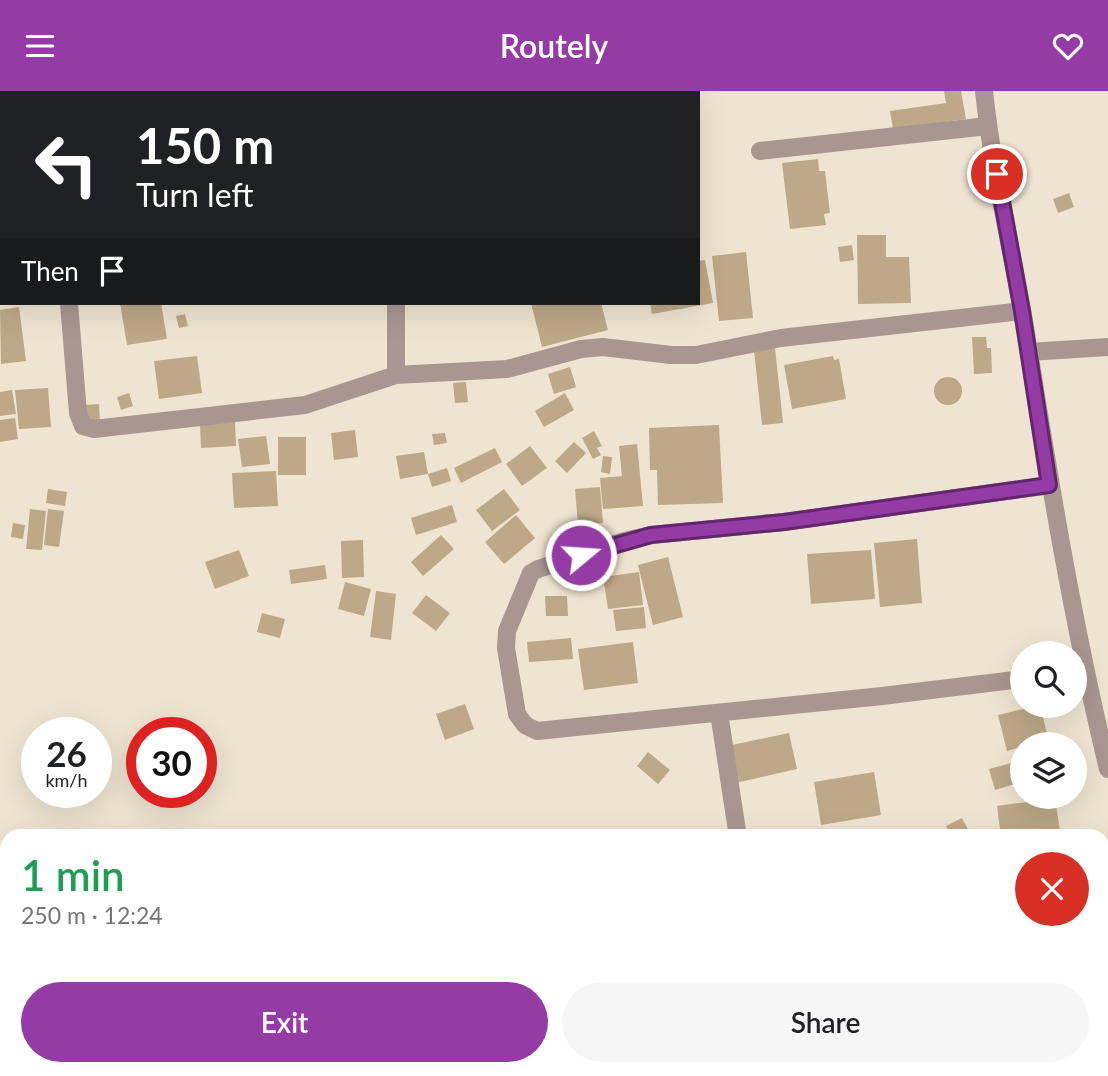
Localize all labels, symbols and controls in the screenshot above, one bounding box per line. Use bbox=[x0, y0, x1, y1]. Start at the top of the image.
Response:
text: Routely bbox=[500, 26, 608, 65]
icon: menu bbox=[21, 27, 59, 65]
icon: heart bbox=[1049, 27, 1087, 65]
text: 150 m bbox=[136, 116, 274, 174]
icon: left bbox=[21, 119, 112, 210]
pin bbox=[967, 144, 1027, 204]
icon: arrive bbox=[978, 155, 1016, 193]
text: Turn left bbox=[136, 175, 253, 214]
icon: arrive bbox=[93, 252, 131, 290]
text: Then bbox=[21, 255, 79, 287]
position arrow bbox=[544, 518, 618, 592]
map controls bbox=[1010, 641, 1087, 809]
button: search bbox=[1010, 641, 1087, 718]
speed limit sign: 30 bbox=[126, 717, 217, 808]
text: 26 bbox=[46, 732, 87, 774]
button: layers bbox=[1010, 732, 1087, 809]
text: km/h bbox=[45, 769, 88, 791]
text: 1 min bbox=[21, 850, 125, 900]
button: close bbox=[1015, 852, 1089, 926]
text: 250 m · 12:24 bbox=[21, 901, 163, 929]
button: Exit bbox=[21, 982, 548, 1062]
button: Share bbox=[562, 982, 1089, 1062]

